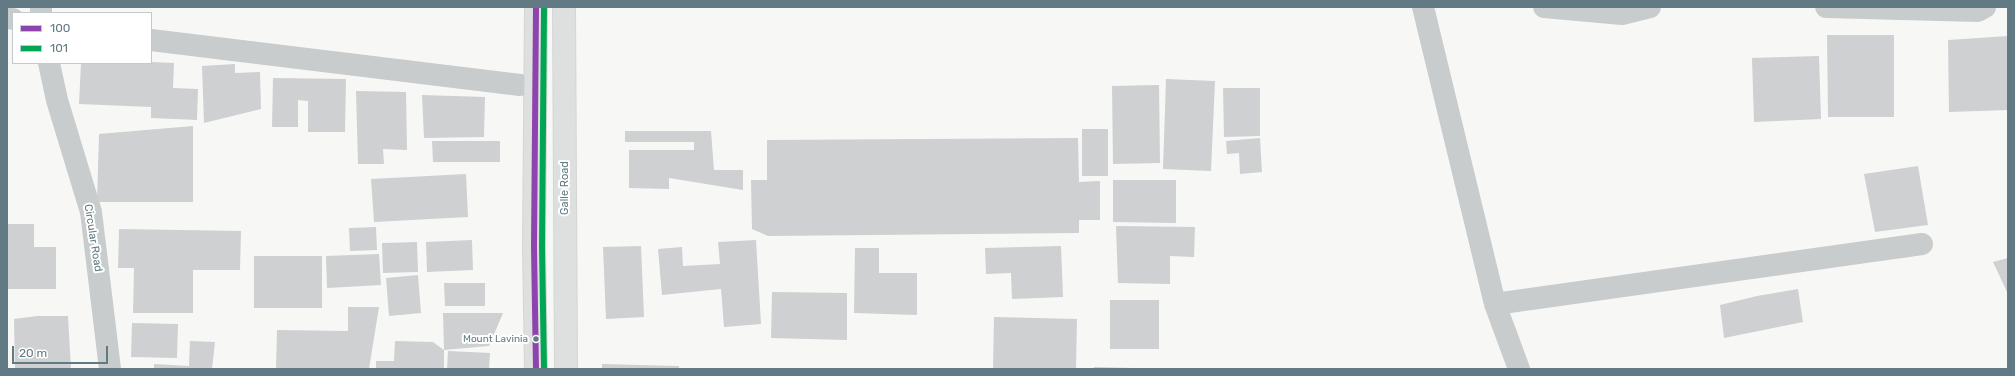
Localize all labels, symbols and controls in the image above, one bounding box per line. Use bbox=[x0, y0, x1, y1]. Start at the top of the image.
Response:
legend bbox=[12, 12, 152, 64]
text: 100 bbox=[50, 21, 70, 35]
text: 101 bbox=[50, 41, 68, 55]
street label: Galle Road bbox=[558, 161, 572, 215]
street label: Circular Road bbox=[81, 203, 105, 273]
place label: Mount Lavinia bbox=[463, 333, 528, 345]
marker: Mount Lavinia bbox=[531, 334, 541, 344]
scale bar bbox=[14, 338, 110, 364]
text: 20 m bbox=[19, 346, 47, 360]

